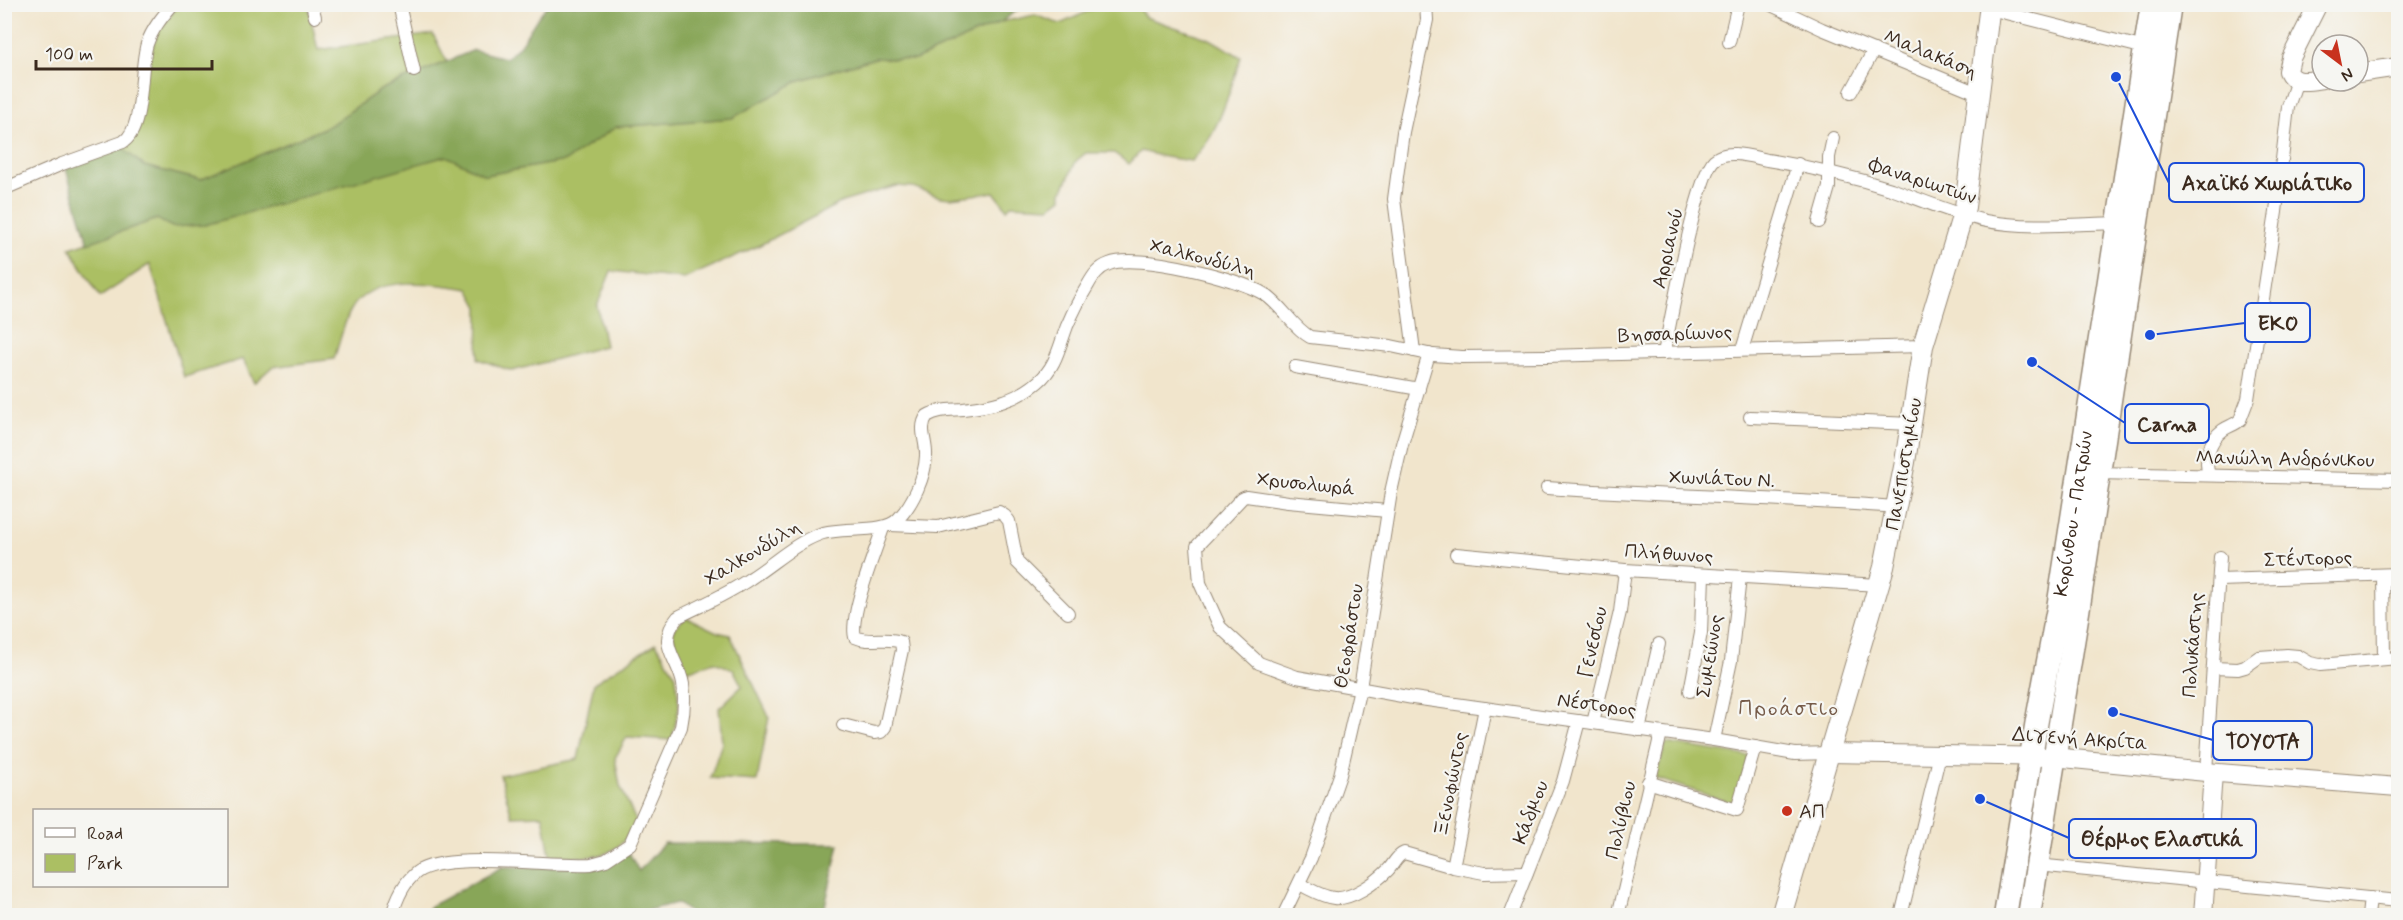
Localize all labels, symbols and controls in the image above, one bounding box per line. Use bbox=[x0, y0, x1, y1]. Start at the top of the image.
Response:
street label: Μαλακάση bbox=[1880, 23, 1981, 85]
scale bar bbox=[36, 33, 212, 71]
north arrow bbox=[2310, 33, 2370, 93]
text: 100 m bbox=[45, 43, 93, 67]
text: N bbox=[2337, 63, 2357, 86]
street label: Φαναριωτών bbox=[1864, 151, 1980, 212]
callout: Αχαϊκό Χωριάτικο bbox=[2169, 163, 2364, 202]
text: Αχαϊκό Χωριάτικο bbox=[2182, 170, 2352, 198]
street label: Αρριανού bbox=[1646, 205, 1691, 291]
street label: Χαλκονδύλη bbox=[1147, 232, 1258, 285]
callout: EKO bbox=[2245, 303, 2310, 342]
text: EKO bbox=[2258, 310, 2298, 338]
street label: Βησσαρίωνος bbox=[1617, 319, 1733, 350]
street label: Πανεπιστημίου bbox=[1880, 396, 1929, 533]
callout: Carna bbox=[2125, 404, 2209, 443]
text: Carna bbox=[2137, 411, 2197, 439]
street label: Κορίνθου - Πατρών bbox=[2048, 429, 2100, 599]
street label: Μανώλη Ανδρόνικου bbox=[2195, 444, 2374, 475]
street label: Χωνιάτου Ν. bbox=[1668, 464, 1775, 495]
street label: Χρυσολωρά bbox=[1255, 466, 1357, 503]
street label: Χαλκονδύλη bbox=[699, 514, 806, 593]
street label: Πλήθωνος bbox=[1624, 538, 1714, 571]
street label: Στέντορος bbox=[2263, 544, 2353, 575]
street label: Θεοφράστου bbox=[1328, 582, 1371, 691]
street label: Πολυκάστης bbox=[2176, 591, 2211, 699]
street label: Γενεσίου bbox=[1572, 604, 1615, 681]
street label: Συμεώνος bbox=[1691, 613, 1730, 700]
street label: Νέστορος bbox=[1555, 687, 1638, 724]
district label: Προάστιο bbox=[1738, 695, 1840, 723]
street label: Διγενή Ακρίτα bbox=[2011, 721, 2149, 758]
callout: TOYOTA bbox=[2213, 721, 2312, 760]
text: TOYOTA bbox=[2226, 728, 2300, 756]
street label: Ξενοφώντος bbox=[1428, 729, 1475, 839]
street label: Κάδμου bbox=[1507, 777, 1556, 848]
street label: Πολύβιου bbox=[1599, 779, 1644, 862]
place label: ΑΠ bbox=[1799, 799, 1825, 826]
marker: ΑΠ bbox=[1780, 804, 1794, 818]
legend bbox=[33, 809, 228, 887]
callout: Θέρμος Ελαστικά bbox=[2069, 819, 2256, 858]
text: Road bbox=[87, 822, 123, 846]
text: Θέρμος Ελαστικά bbox=[2081, 825, 2244, 854]
text: Park bbox=[87, 852, 123, 876]

